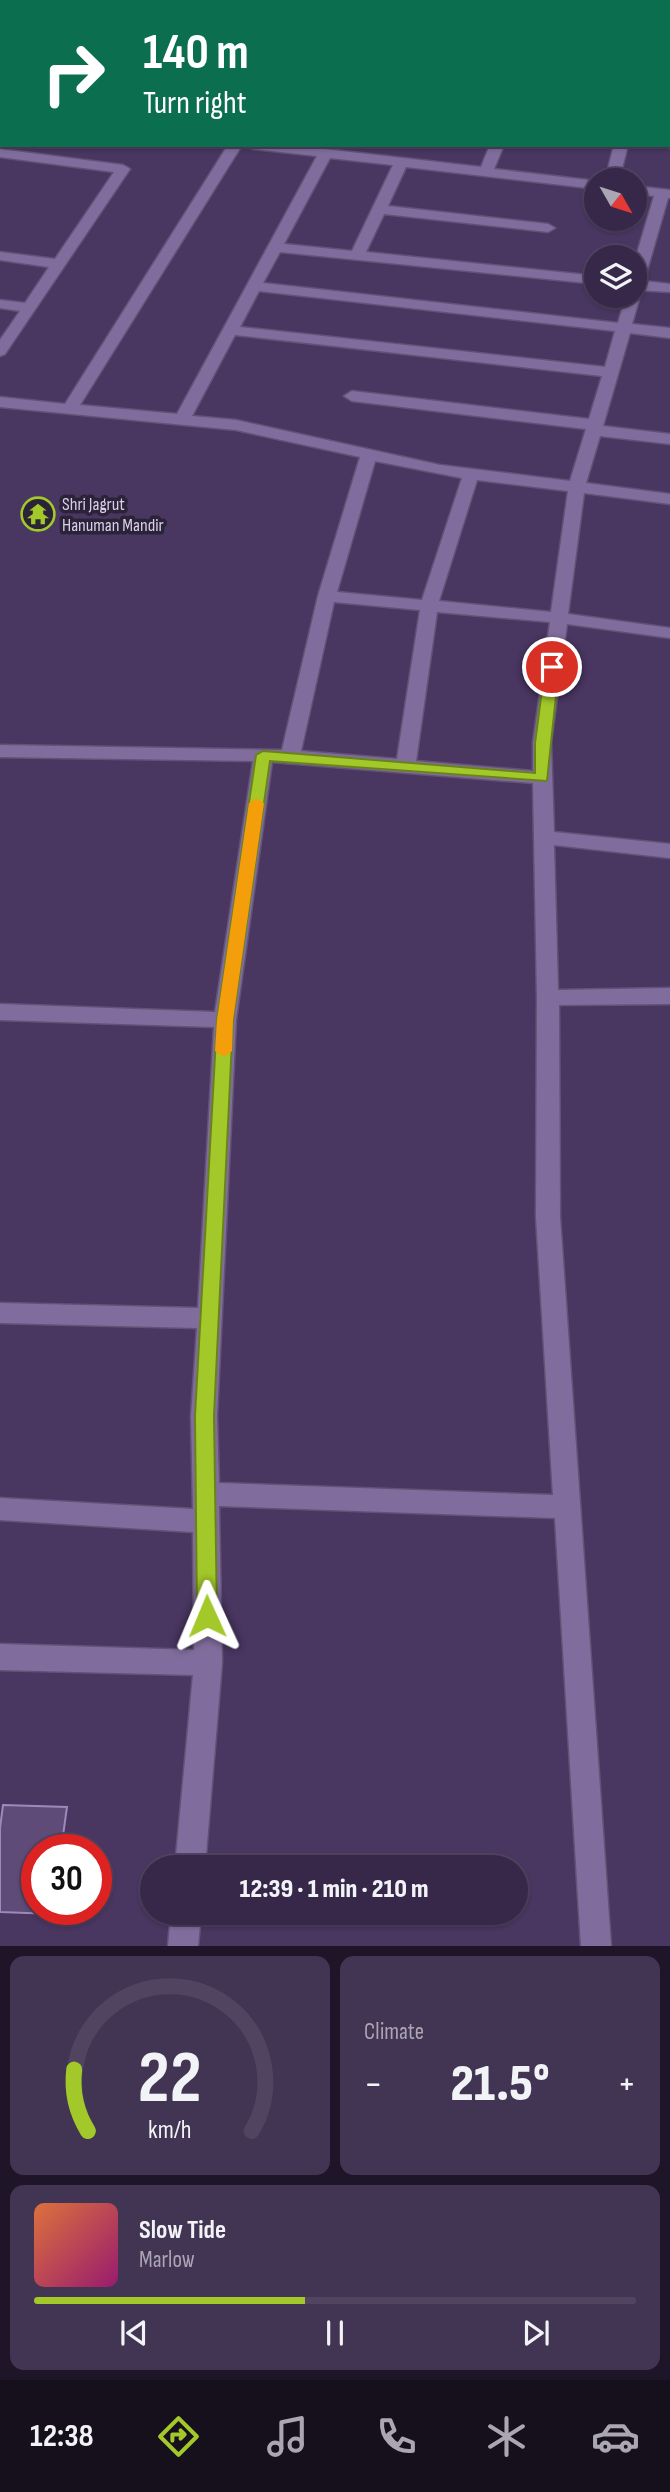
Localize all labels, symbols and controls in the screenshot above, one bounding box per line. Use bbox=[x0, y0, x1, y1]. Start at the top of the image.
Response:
text: 140 m bbox=[143, 24, 249, 83]
icon: right bbox=[28, 28, 119, 119]
text: Turn right bbox=[143, 84, 247, 123]
north arrow bbox=[584, 168, 648, 231]
map controls bbox=[584, 168, 647, 308]
button: layers bbox=[584, 245, 647, 308]
place label: Shri Jagrut Hanuman Mandir bbox=[62, 494, 164, 536]
temple icon: Shri Jagrut Hanuman Mandir bbox=[19, 495, 57, 533]
pin bbox=[522, 637, 582, 697]
icon: arrive bbox=[533, 648, 571, 686]
position arrow bbox=[170, 1579, 244, 1653]
speed limit sign: 30 bbox=[21, 1834, 112, 1925]
text: 12:39 · 1 min · 210 m bbox=[240, 1874, 428, 1905]
text: Climate bbox=[364, 2018, 424, 2046]
text: 22 bbox=[138, 2036, 202, 2124]
text: 21.5° bbox=[450, 2053, 550, 2116]
text: − bbox=[364, 2062, 383, 2107]
text: + bbox=[617, 2062, 636, 2107]
text: km/h bbox=[148, 2115, 192, 2146]
text: Slow Tide bbox=[139, 2215, 226, 2246]
text: Marlow bbox=[139, 2246, 195, 2274]
icon: previous bbox=[115, 2314, 153, 2352]
icon: pause bbox=[316, 2314, 354, 2352]
icon: next bbox=[517, 2314, 555, 2352]
icon: directions bbox=[154, 2412, 203, 2461]
icon: music bbox=[263, 2412, 312, 2461]
icon: phone bbox=[372, 2412, 421, 2461]
icon: climate bbox=[482, 2412, 531, 2461]
icon: car bbox=[591, 2412, 640, 2461]
text: 12:38 bbox=[30, 2417, 94, 2456]

